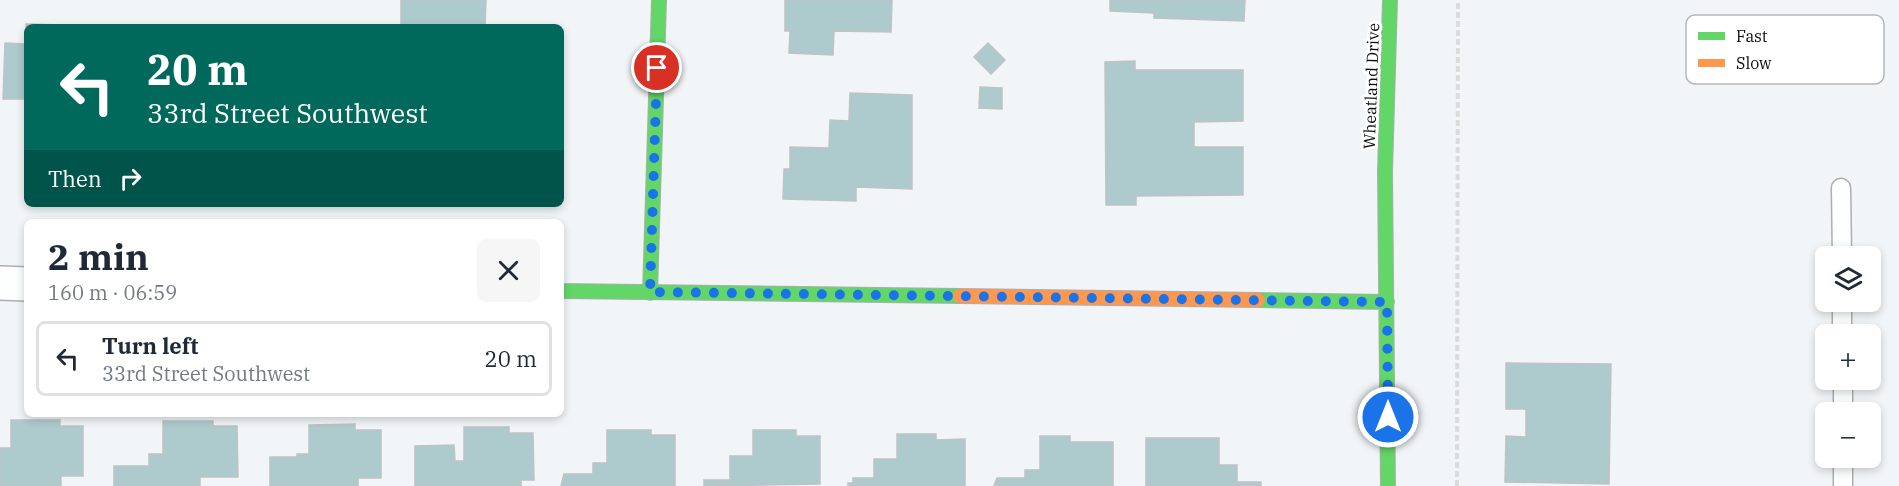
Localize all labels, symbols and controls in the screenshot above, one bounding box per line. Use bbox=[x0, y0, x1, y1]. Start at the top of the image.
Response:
legend bbox=[1686, 15, 1884, 84]
street label: Wheatland Drive bbox=[1359, 23, 1383, 149]
text: Fast bbox=[1736, 26, 1768, 46]
text: 20 m bbox=[147, 42, 248, 97]
pin bbox=[631, 42, 682, 93]
icon: left bbox=[48, 48, 126, 126]
icon: arrive bbox=[640, 51, 673, 84]
text: Slow bbox=[1736, 53, 1772, 73]
text: 33rd Street Southwest bbox=[147, 95, 428, 130]
icon: right bbox=[114, 162, 147, 195]
text: Then bbox=[48, 164, 102, 193]
text: 2 min bbox=[48, 233, 149, 280]
button: close bbox=[477, 239, 540, 302]
map controls bbox=[1815, 246, 1881, 468]
button: layers bbox=[1815, 246, 1881, 312]
text: 160 m · 06:59 bbox=[48, 279, 177, 306]
button: + bbox=[1815, 324, 1881, 390]
text: Turn left bbox=[102, 331, 198, 360]
icon: left bbox=[51, 342, 84, 375]
text: 20 m bbox=[485, 344, 537, 373]
text: 33rd Street Southwest bbox=[102, 360, 310, 387]
position arrow bbox=[1356, 385, 1420, 449]
button: − bbox=[1815, 402, 1881, 468]

